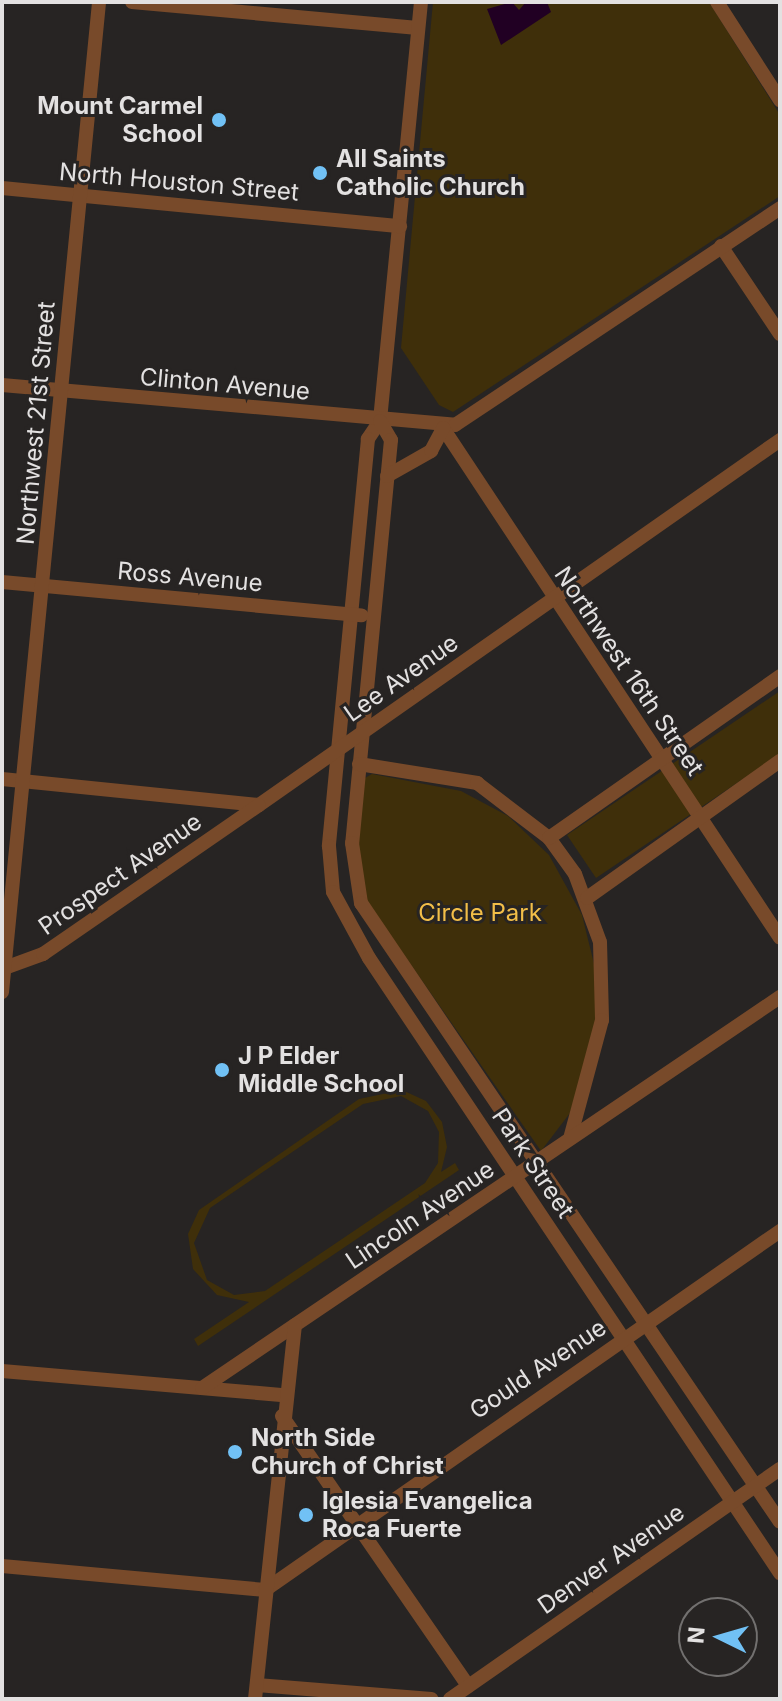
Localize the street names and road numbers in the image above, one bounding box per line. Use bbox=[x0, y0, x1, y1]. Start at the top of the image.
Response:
street label: North Houston Street bbox=[58, 157, 300, 207]
street label: Northwest 21st Street bbox=[11, 300, 61, 546]
street label: Clinton Avenue bbox=[139, 362, 311, 406]
street label: Ross Avenue bbox=[116, 556, 264, 598]
street label: Northwest 16th Street bbox=[548, 561, 710, 781]
street label: Lee Avenue bbox=[338, 628, 464, 728]
street label: Prospect Avenue bbox=[33, 807, 207, 941]
street label: Park Street bbox=[486, 1103, 580, 1223]
street label: Lincoln Avenue bbox=[340, 1155, 500, 1275]
street label: Gould Avenue bbox=[464, 1313, 612, 1425]
street label: Denver Avenue bbox=[532, 1498, 690, 1620]

